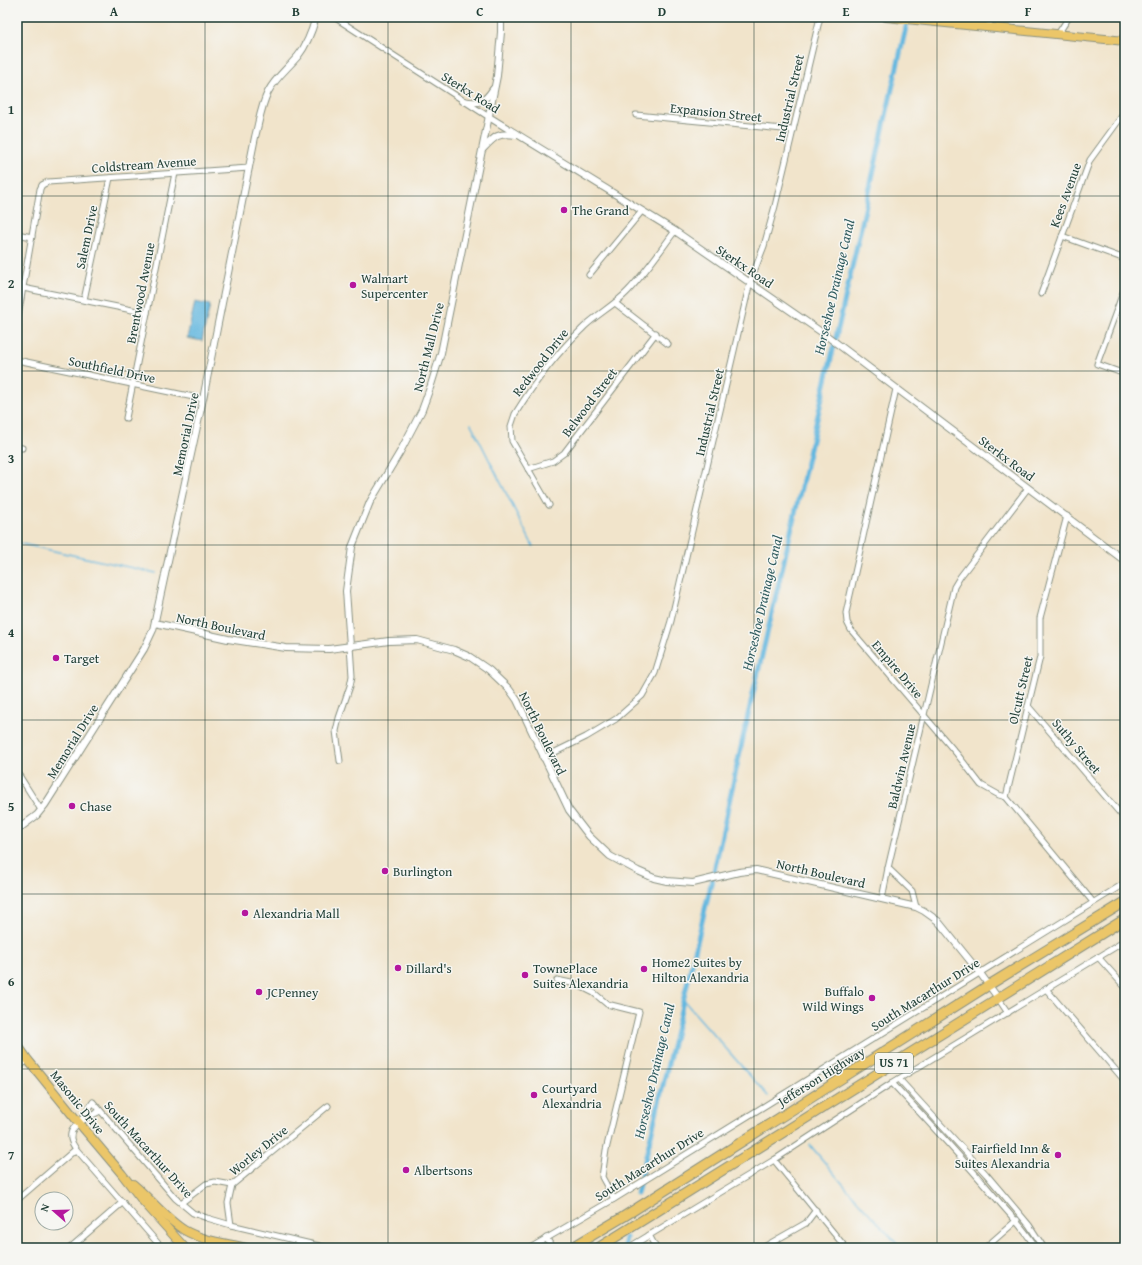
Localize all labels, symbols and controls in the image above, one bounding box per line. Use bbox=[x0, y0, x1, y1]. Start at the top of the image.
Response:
text: A bbox=[110, 2, 119, 21]
text: B bbox=[292, 2, 300, 21]
text: C bbox=[476, 2, 484, 21]
text: D bbox=[658, 2, 666, 21]
text: E bbox=[843, 2, 850, 21]
text: F bbox=[1025, 2, 1032, 21]
street label: Industrial Street bbox=[770, 52, 809, 144]
street label: Sterkx Road bbox=[438, 67, 504, 118]
street label: Expansion Street bbox=[669, 98, 763, 127]
text: 1 bbox=[8, 100, 14, 119]
street label: Coldstream Avenue bbox=[91, 151, 197, 178]
street label: Kees Avenue bbox=[1045, 160, 1086, 230]
place label: The Grand bbox=[572, 201, 629, 220]
street label: Salem Drive bbox=[70, 203, 103, 271]
marker: The Grand bbox=[559, 205, 569, 215]
water label: Horseshoe Drainage Canal bbox=[808, 217, 859, 358]
street label: Sterkx Road bbox=[712, 240, 777, 293]
street label: Brentwood Avenue bbox=[121, 241, 160, 345]
place label: Walmart Supercenter bbox=[361, 269, 429, 303]
text: 2 bbox=[8, 274, 15, 293]
marker: Walmart Supercenter bbox=[348, 280, 358, 290]
street label: North Mall Drive bbox=[408, 300, 449, 394]
street label: Redwood Drive bbox=[508, 324, 573, 400]
street label: Southfield Drive bbox=[67, 351, 157, 388]
street label: Belwood Street bbox=[557, 363, 622, 441]
street label: Industrial Street bbox=[690, 366, 729, 458]
street label: Memorial Drive bbox=[167, 391, 204, 478]
street label: Sterkx Road bbox=[975, 431, 1039, 486]
text: 3 bbox=[8, 449, 14, 468]
water label: Horseshoe Drainage Canal bbox=[736, 533, 787, 674]
street label: North Boulevard bbox=[175, 608, 267, 645]
text: 4 bbox=[8, 623, 15, 642]
street label: Empire Drive bbox=[867, 636, 928, 703]
place label: Target bbox=[64, 649, 100, 668]
marker: Target bbox=[51, 653, 61, 663]
street label: Olcutt Street bbox=[1003, 654, 1038, 726]
street label: North Boulevard bbox=[514, 688, 571, 778]
street label: Memorial Drive bbox=[42, 700, 103, 782]
street label: Suthy Street bbox=[1048, 714, 1106, 779]
street label: Baldwin Avenue bbox=[882, 722, 921, 811]
text: 5 bbox=[8, 797, 15, 816]
place label: Chase bbox=[80, 797, 112, 816]
marker: Chase bbox=[67, 801, 77, 811]
street label: North Boulevard bbox=[775, 854, 867, 893]
place label: Burlington bbox=[393, 862, 453, 881]
marker: Burlington bbox=[380, 866, 390, 876]
place label: Alexandria Mall bbox=[253, 904, 340, 923]
marker: Alexandria Mall bbox=[240, 908, 250, 918]
place label: Home2 Suites by Hilton Alexandria bbox=[652, 953, 750, 987]
street label: South Macarthur Drive bbox=[867, 953, 983, 1036]
place label: Dillard's bbox=[406, 959, 452, 978]
place label: TownePlace Suites Alexandria bbox=[533, 959, 629, 993]
marker: Dillard's bbox=[393, 963, 403, 973]
marker: Home2 Suites by Hilton Alexandria bbox=[639, 964, 649, 974]
marker: TownePlace Suites Alexandria bbox=[520, 970, 530, 980]
text: 6 bbox=[8, 972, 15, 991]
place label: Buffalo Wild Wings bbox=[802, 982, 864, 1016]
place label: JCPenney bbox=[265, 983, 319, 1002]
marker: JCPenney bbox=[254, 987, 264, 997]
marker: Buffalo Wild Wings bbox=[867, 993, 877, 1003]
water label: Horseshoe Drainage Canal bbox=[628, 1001, 679, 1142]
street label: Jefferson Highway bbox=[772, 1042, 869, 1112]
road number: US 71 bbox=[875, 1053, 913, 1073]
street label: Masonic Drive bbox=[46, 1066, 109, 1138]
place label: Courtyard Alexandria bbox=[542, 1079, 602, 1113]
marker: Courtyard Alexandria bbox=[529, 1090, 539, 1100]
street label: South Macarthur Drive bbox=[100, 1096, 198, 1202]
street label: Worley Drive bbox=[225, 1121, 292, 1180]
street label: South Macarthur Drive bbox=[591, 1123, 707, 1206]
place label: Fairfield Inn & Suites Alexandria bbox=[955, 1139, 1051, 1173]
text: 7 bbox=[8, 1146, 15, 1165]
marker: Fairfield Inn & Suites Alexandria bbox=[1053, 1150, 1063, 1160]
place label: Albertsons bbox=[414, 1161, 473, 1180]
marker: Albertsons bbox=[401, 1165, 411, 1175]
north arrow bbox=[34, 1191, 74, 1231]
text: N bbox=[36, 1201, 54, 1214]

